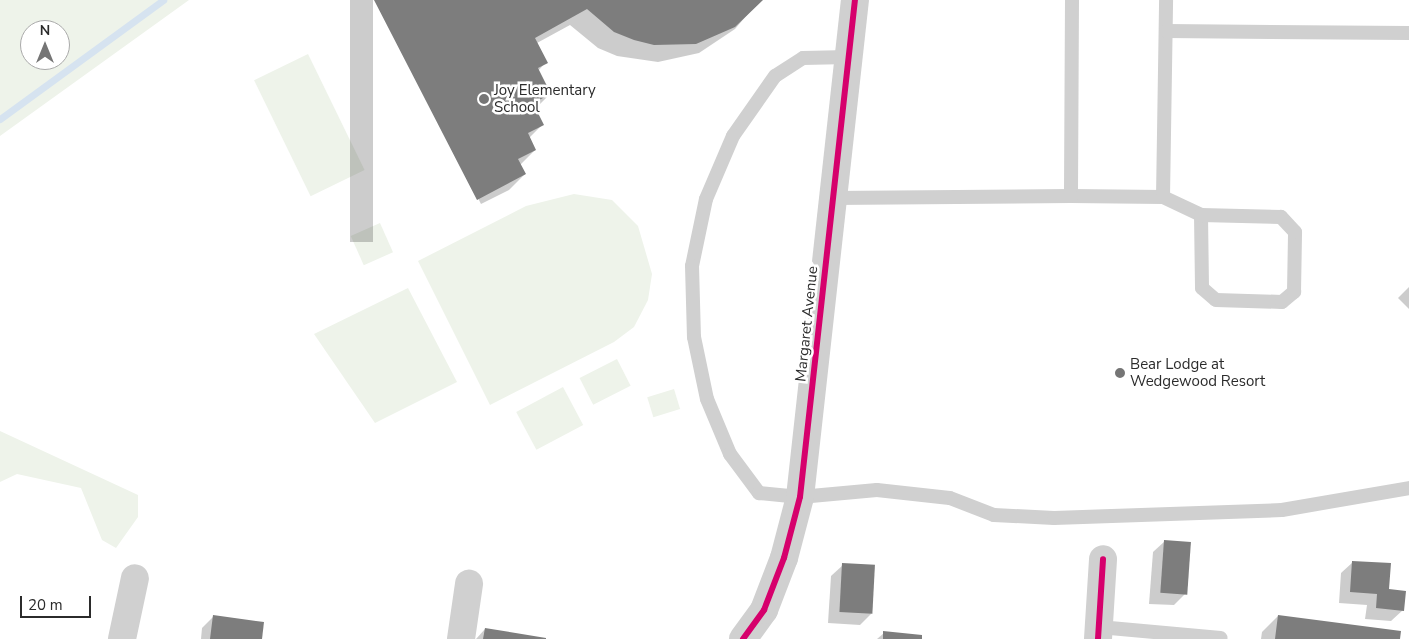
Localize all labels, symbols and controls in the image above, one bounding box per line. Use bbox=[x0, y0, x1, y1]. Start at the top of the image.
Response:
north arrow bbox=[20, 20, 70, 70]
text: N bbox=[40, 21, 50, 40]
place label: Joy Elementary School bbox=[494, 81, 596, 116]
marker: Joy Elementary School bbox=[478, 93, 490, 105]
street label: Margaret Avenue bbox=[792, 265, 822, 383]
place label: Bear Lodge at Wedgewood Resort bbox=[1130, 355, 1265, 390]
marker: Bear Lodge at Wedgewood Resort bbox=[1114, 367, 1126, 379]
scale bar bbox=[22, 586, 94, 618]
text: 20 m bbox=[28, 595, 63, 615]

